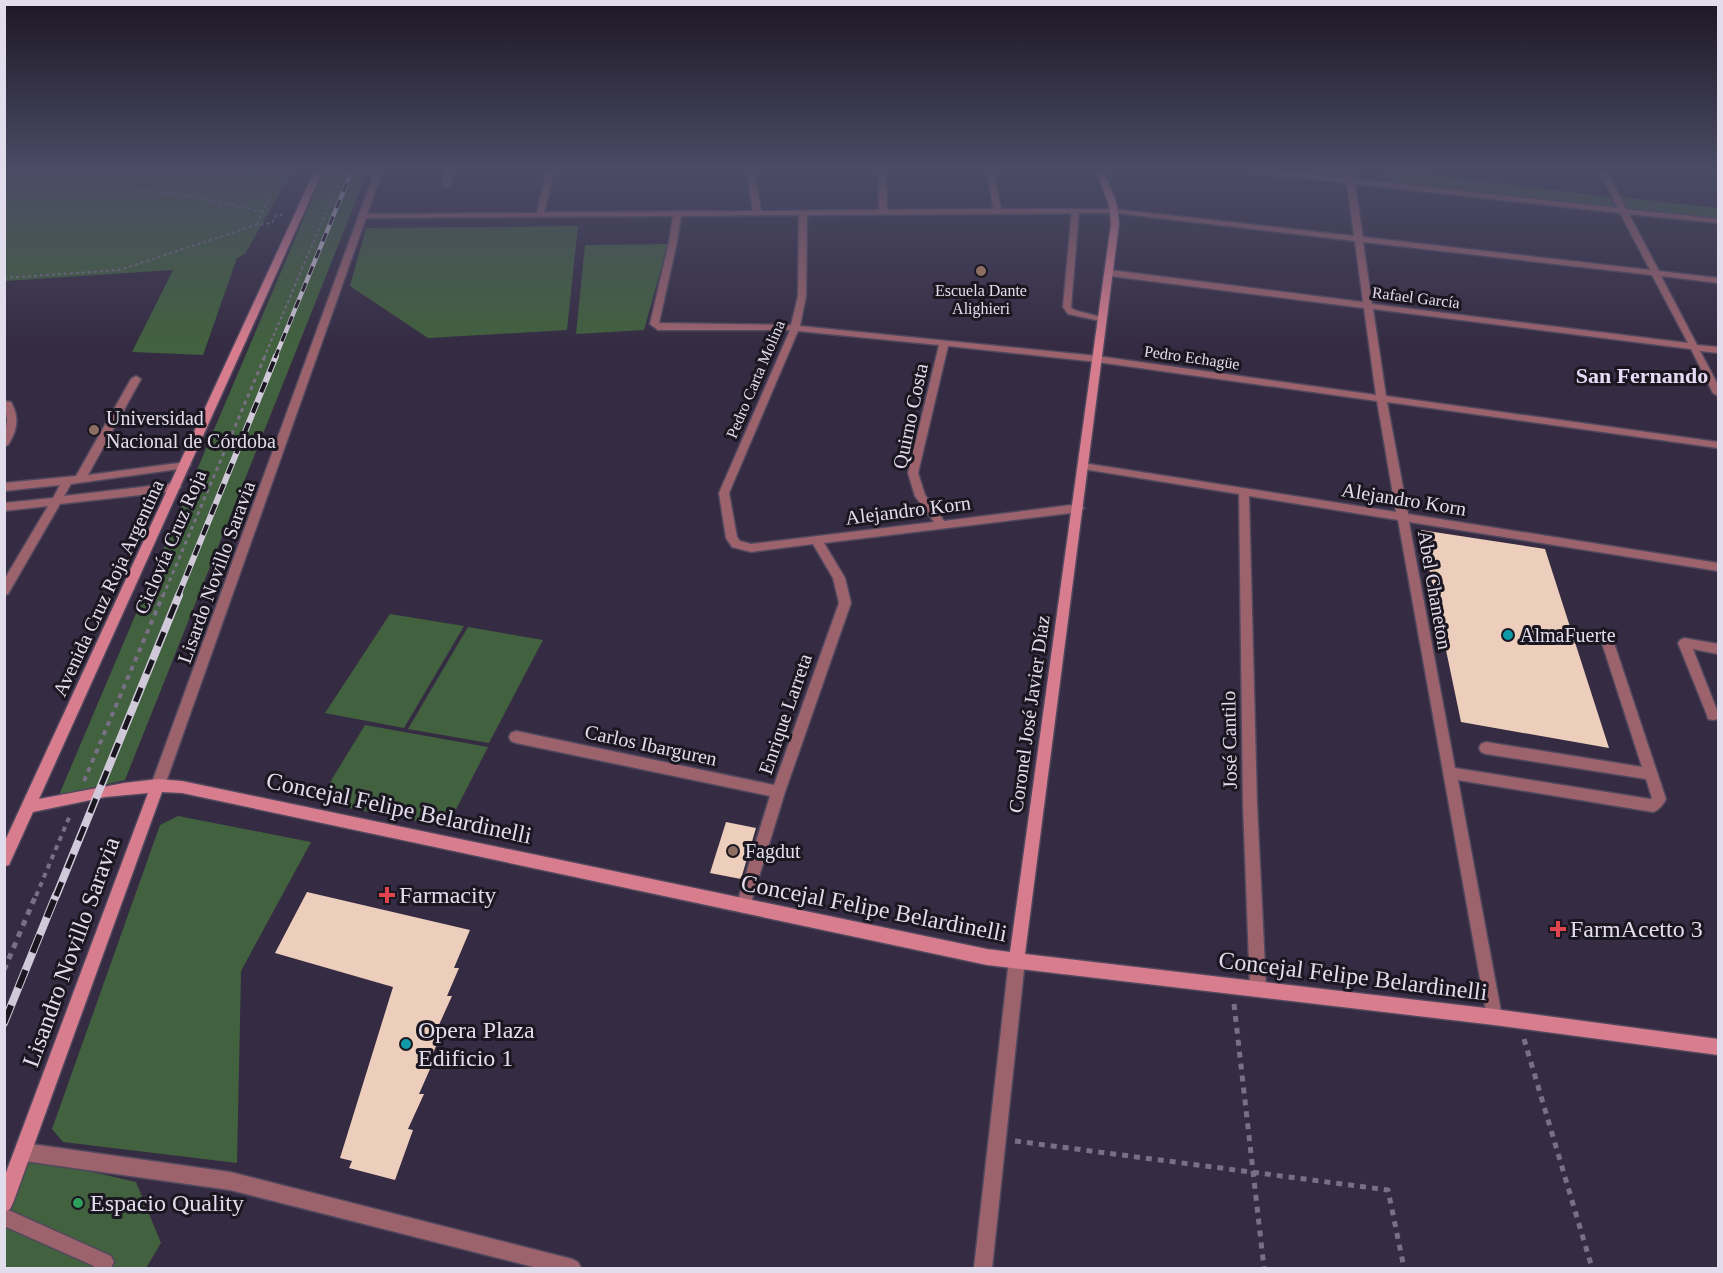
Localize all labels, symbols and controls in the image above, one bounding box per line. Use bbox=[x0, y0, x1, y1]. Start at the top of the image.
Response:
marker: Escuela Dante Alighieri bbox=[974, 264, 988, 278]
place label: Escuela Dante Alighieri bbox=[935, 282, 1027, 318]
street label: Rafael García bbox=[1371, 284, 1461, 311]
street label: Pedro Carta Molina bbox=[723, 318, 788, 441]
street label: Pedro Echagüe bbox=[1143, 342, 1241, 374]
street label: Quirno Costa bbox=[888, 361, 932, 471]
district label: San Fernando bbox=[1576, 363, 1708, 388]
place label: Universidad Nacional de Córdoba bbox=[106, 407, 276, 452]
marker: Universidad Nacional de Córdoba bbox=[87, 423, 101, 437]
street label: Ciclovía Cruz Roja bbox=[130, 467, 211, 618]
street label: Avenida Cruz Roja Argentina bbox=[48, 476, 169, 700]
street label: Lisardo Novillo Saravia bbox=[173, 478, 259, 666]
street label: Alejandro Korn bbox=[1340, 478, 1468, 521]
street label: Alejandro Korn bbox=[844, 491, 972, 530]
street label: Abel Chaneton bbox=[1414, 529, 1456, 651]
street label: Coronel José Javier Díaz bbox=[1004, 614, 1054, 814]
place label: AlmaFuerte bbox=[1520, 624, 1616, 646]
marker: AlmaFuerte bbox=[1501, 628, 1515, 642]
street label: Enrique Larreta bbox=[754, 651, 817, 777]
street label: José Cantilo bbox=[1217, 691, 1241, 789]
street label: Carlos Ibarguren bbox=[583, 720, 719, 771]
street label: Concejal Felipe Belardinelli bbox=[264, 767, 534, 849]
street label: Lisandro Novillo Saravia bbox=[17, 833, 125, 1070]
place label: Fagdut bbox=[745, 840, 801, 863]
marker: Fagdut bbox=[726, 844, 740, 858]
street label: Concejal Felipe Belardinelli bbox=[739, 869, 1010, 947]
place label: Farmacity bbox=[399, 882, 496, 908]
marker: Farmacity bbox=[380, 888, 394, 902]
place label: FarmAcetto 3 bbox=[1570, 916, 1703, 942]
marker: FarmAcetto 3 bbox=[1551, 922, 1565, 936]
street label: Concejal Felipe Belardinelli bbox=[1217, 947, 1489, 1005]
place label: Opera Plaza Edificio 1 bbox=[418, 1017, 535, 1071]
marker: Opera Plaza Edificio 1 bbox=[399, 1037, 413, 1051]
place label: Espacio Quality bbox=[90, 1190, 244, 1216]
marker: Espacio Quality bbox=[71, 1196, 85, 1210]

